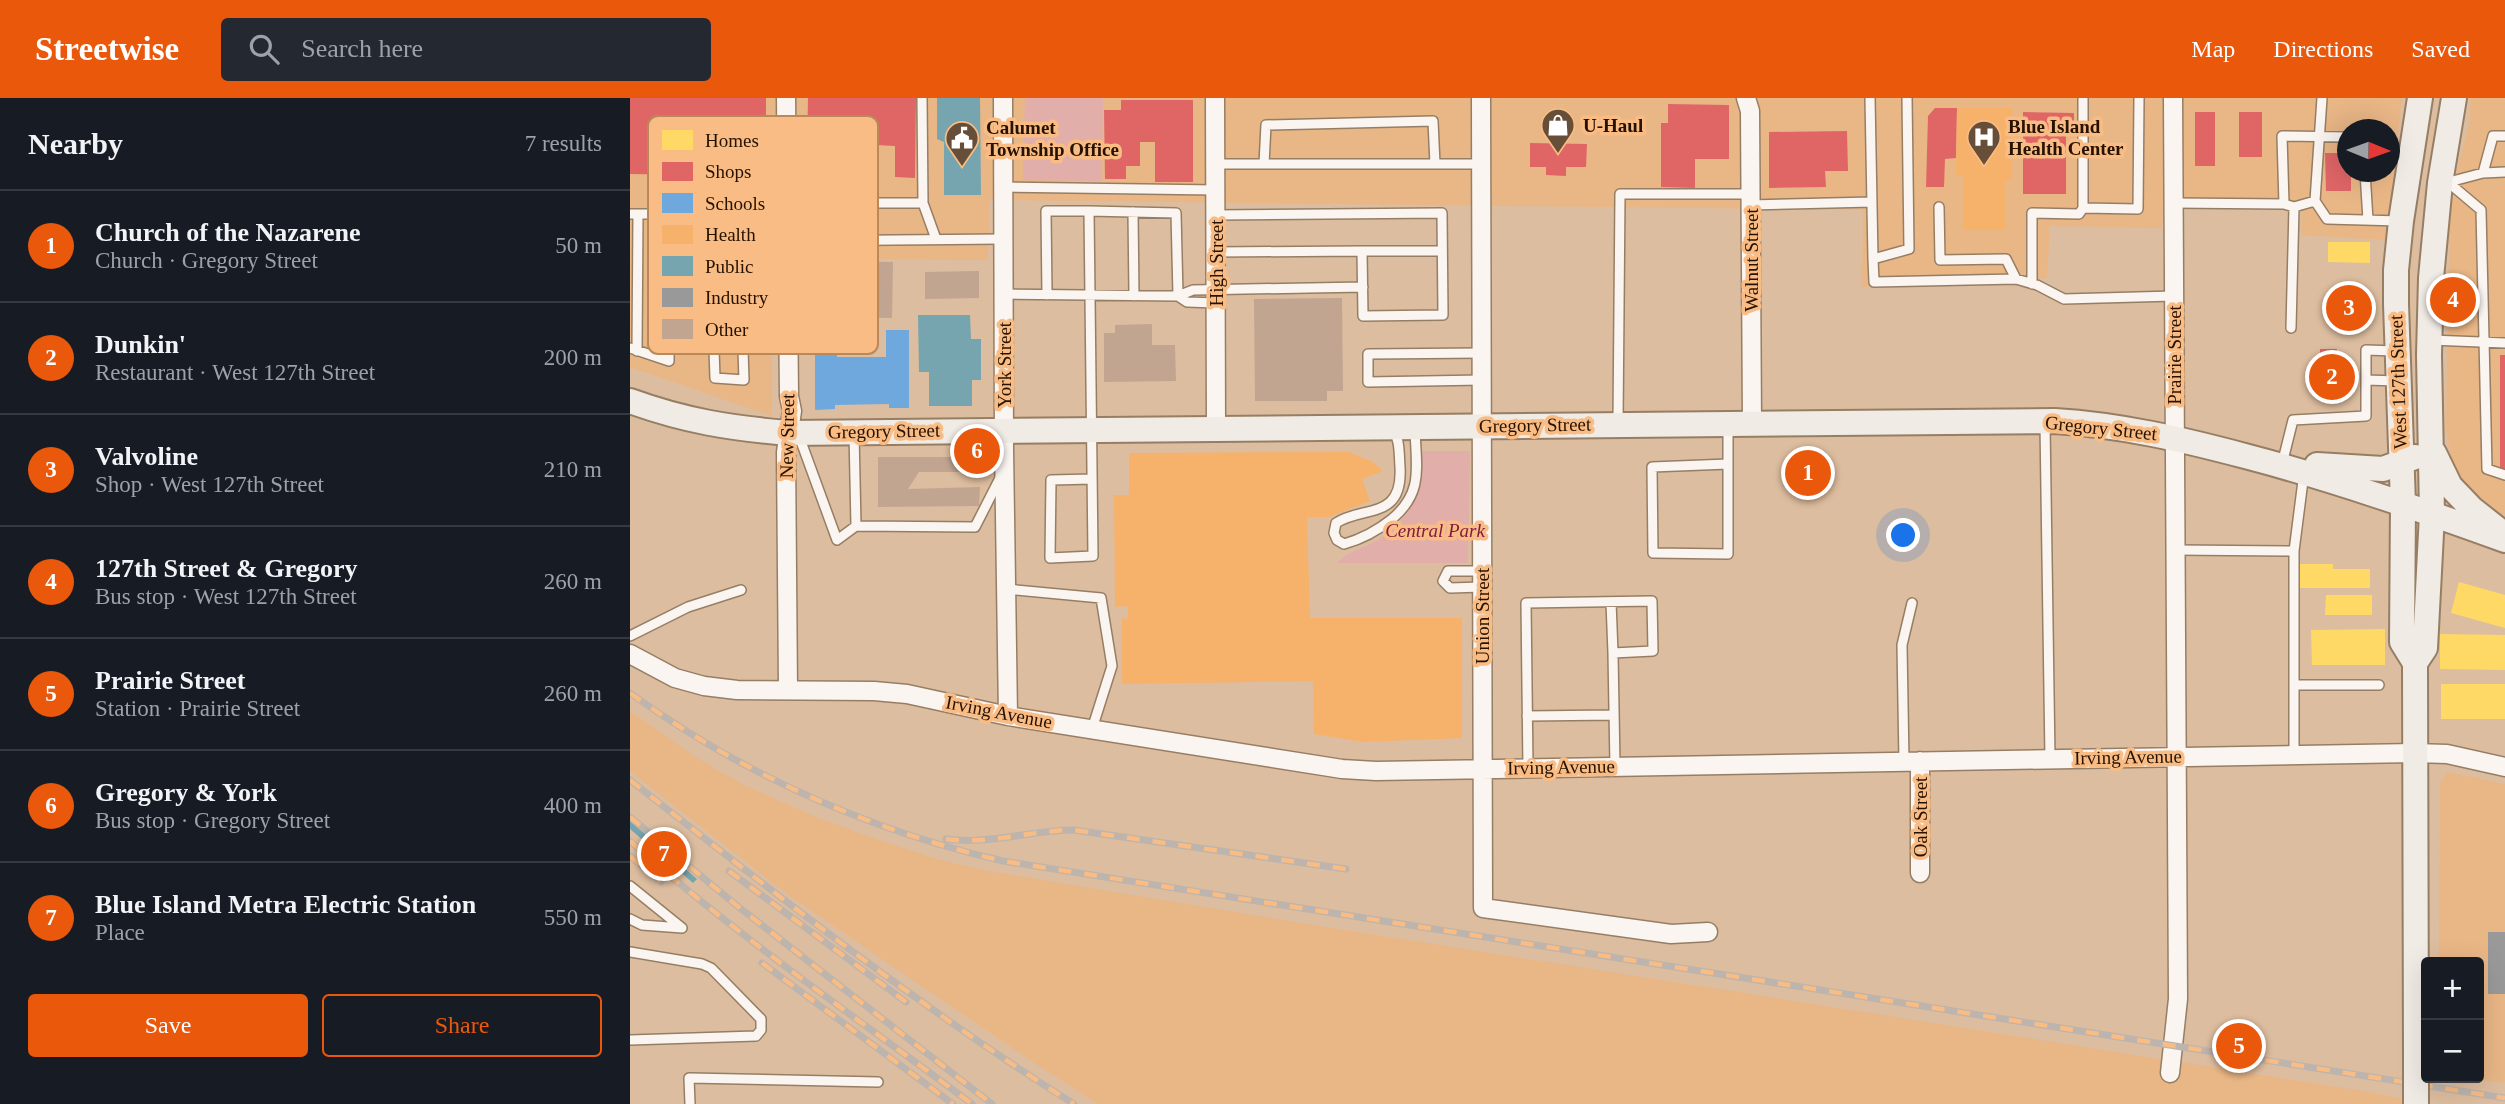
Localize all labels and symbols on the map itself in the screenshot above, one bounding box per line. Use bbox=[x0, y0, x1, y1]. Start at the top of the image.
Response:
shop icon: U-Haul bbox=[1539, 106, 1577, 155]
place label: U-Haul bbox=[1583, 115, 1643, 136]
legend bbox=[648, 116, 878, 354]
place label: Blue Island Health Center bbox=[2008, 116, 2124, 159]
place label: Calumet Township Office bbox=[986, 117, 1119, 160]
hospital icon: Blue Island Health Center bbox=[1965, 118, 2003, 167]
public building icon: Calumet Township Office bbox=[943, 119, 981, 168]
north arrow bbox=[2337, 119, 2400, 182]
text: Homes bbox=[705, 130, 759, 151]
text: Shops bbox=[705, 161, 751, 182]
text: Schools bbox=[705, 193, 765, 214]
street label: Walnut Street bbox=[1741, 208, 1762, 312]
street label: High Street bbox=[1206, 219, 1227, 307]
text: Health bbox=[705, 224, 756, 245]
text: Public bbox=[705, 256, 754, 277]
pin: 4 bbox=[2430, 274, 2476, 326]
pin: 3 bbox=[2326, 282, 2372, 334]
text: Industry bbox=[705, 287, 769, 308]
street label: Prairie Street bbox=[2164, 304, 2185, 405]
street label: West 127th Street bbox=[2385, 314, 2411, 450]
text: Other bbox=[705, 319, 749, 340]
street label: York Street bbox=[994, 321, 1015, 408]
pin: 2 bbox=[2309, 351, 2355, 403]
street label: New Street bbox=[776, 393, 798, 479]
street label: Gregory Street bbox=[2044, 412, 2159, 444]
street label: Gregory Street bbox=[1479, 414, 1592, 436]
street label: Gregory Street bbox=[828, 420, 941, 442]
pin: 6 bbox=[954, 425, 1000, 477]
pin: 1 bbox=[1785, 447, 1831, 499]
your location bbox=[1886, 518, 1920, 552]
park label: Central Park bbox=[1385, 520, 1485, 541]
street label: Union Street bbox=[1472, 567, 1493, 664]
street label: Irving Avenue bbox=[944, 691, 1054, 733]
street label: Irving Avenue bbox=[2074, 746, 2182, 768]
street label: Irving Avenue bbox=[1507, 756, 1615, 778]
street label: Oak Street bbox=[1910, 776, 1931, 857]
pin: 7 bbox=[641, 828, 687, 880]
pin: 5 bbox=[2216, 1020, 2262, 1072]

